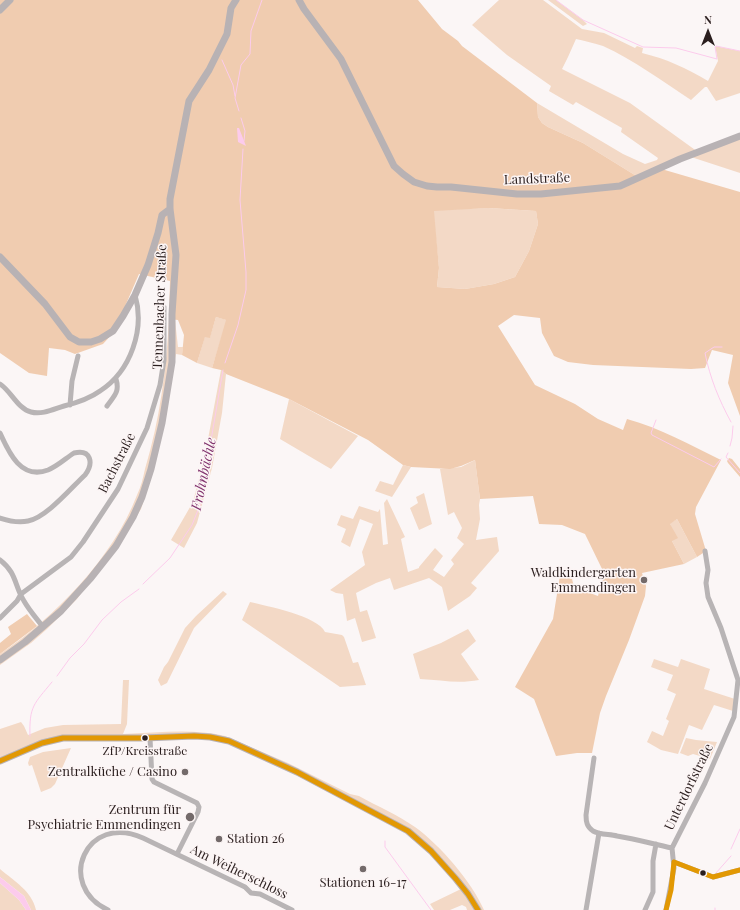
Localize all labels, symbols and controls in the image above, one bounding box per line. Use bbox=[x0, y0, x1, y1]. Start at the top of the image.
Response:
north arrow bbox=[688, 12, 728, 52]
text: N bbox=[704, 12, 712, 27]
street label: Landstraße bbox=[504, 170, 570, 188]
street label: Tennenbacher Straße bbox=[150, 244, 170, 370]
street label: Bachstraße bbox=[95, 430, 139, 496]
water label: Frohnbächle bbox=[188, 436, 220, 512]
place label: Waldkindergarten Emmendingen bbox=[531, 565, 636, 596]
marker: Waldkindergarten Emmendingen bbox=[639, 575, 649, 585]
marker: ZfP/Kreisstraße bbox=[140, 733, 150, 743]
street label: Unterdorfstraße bbox=[661, 741, 717, 833]
place label: ZfP/Kreisstraße bbox=[103, 744, 187, 758]
place label: Zentralküche / Casino bbox=[48, 764, 177, 780]
marker: Zentralküche / Casino bbox=[180, 767, 190, 777]
place label: Zentrum für Psychiatrie Emmendingen bbox=[28, 802, 181, 833]
marker: Zentrum für Psychiatrie Emmendingen bbox=[184, 811, 196, 823]
place label: Station 26 bbox=[227, 831, 285, 847]
marker: Station 26 bbox=[214, 834, 224, 844]
street label: Am Weiherschloss bbox=[188, 842, 290, 902]
marker: Stationen 16-17 bbox=[358, 864, 368, 874]
unlabelled marker bbox=[698, 868, 708, 878]
place label: Stationen 16-17 bbox=[319, 875, 407, 891]

